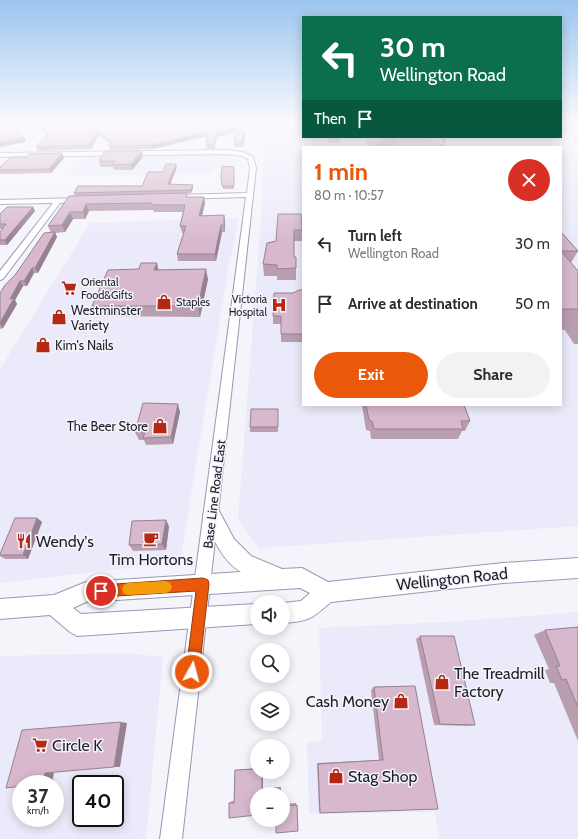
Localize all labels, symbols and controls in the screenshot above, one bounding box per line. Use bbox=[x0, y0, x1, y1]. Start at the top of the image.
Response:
text: 30 m bbox=[380, 30, 446, 64]
icon: left bbox=[314, 32, 366, 84]
text: Wellington Road bbox=[380, 64, 506, 86]
icon: arrive bbox=[354, 108, 376, 130]
text: Then bbox=[314, 110, 346, 128]
text: 1 min bbox=[314, 157, 368, 186]
button: close bbox=[508, 159, 550, 201]
text: 80 m · 10:57 bbox=[314, 187, 384, 203]
text: Turn left bbox=[348, 227, 402, 245]
icon: left bbox=[314, 233, 336, 255]
text: 30 m bbox=[515, 235, 550, 253]
text: Wellington Road bbox=[348, 245, 439, 261]
place label: Oriental Food&Gifts bbox=[81, 275, 133, 302]
supermarket icon: Oriental Food&Gifts bbox=[60, 279, 78, 297]
place label: Victoria Hospital bbox=[229, 292, 268, 319]
shop icon: Staples bbox=[155, 293, 173, 311]
icon: arrive bbox=[314, 293, 336, 315]
place label: Staples bbox=[176, 295, 211, 309]
text: Arrive at destination bbox=[348, 295, 478, 313]
text: 50 m bbox=[515, 295, 550, 313]
hospital icon: Victoria Hospital bbox=[270, 296, 288, 314]
place label: Westminster Variety bbox=[71, 302, 142, 333]
shop icon: Westminster Variety bbox=[50, 308, 68, 326]
shop icon: Kim's Nails bbox=[34, 336, 52, 354]
place label: Kim's Nails bbox=[55, 337, 114, 353]
button: Exit bbox=[314, 352, 428, 398]
button: Share bbox=[436, 352, 550, 398]
shop icon: The Beer Store bbox=[151, 417, 169, 435]
place label: The Beer Store bbox=[67, 418, 148, 434]
street label: Base Line Road East bbox=[199, 438, 229, 549]
cafe icon: Tim Hortons bbox=[142, 530, 160, 548]
restaurant icon: Wendy's bbox=[15, 532, 33, 550]
place label: Wendy's bbox=[36, 532, 94, 551]
place label: Tim Hortons bbox=[109, 550, 193, 569]
street label: Wellington Road bbox=[395, 564, 509, 594]
pin bbox=[84, 574, 118, 608]
icon: arrive bbox=[90, 580, 112, 602]
map controls bbox=[250, 595, 290, 827]
button: sound bbox=[250, 595, 290, 635]
button: search bbox=[250, 643, 290, 683]
position arrow bbox=[171, 651, 213, 693]
place label: The Treadmill Factory bbox=[454, 664, 545, 701]
shop icon: The Treadmill Factory bbox=[433, 673, 451, 691]
button: layers bbox=[250, 691, 290, 731]
place label: Cash Money bbox=[306, 692, 389, 711]
shop icon: Cash Money bbox=[392, 692, 410, 710]
supermarket icon: Circle K bbox=[31, 736, 49, 754]
place label: Circle K bbox=[52, 736, 102, 755]
button: + bbox=[250, 739, 290, 779]
shop icon: Stag Shop bbox=[327, 767, 345, 785]
place label: Stag Shop bbox=[348, 767, 417, 786]
speed limit sign: 40 bbox=[72, 775, 124, 827]
text: 37 bbox=[28, 784, 48, 808]
button: − bbox=[250, 787, 290, 827]
text: km/h bbox=[27, 804, 49, 817]

